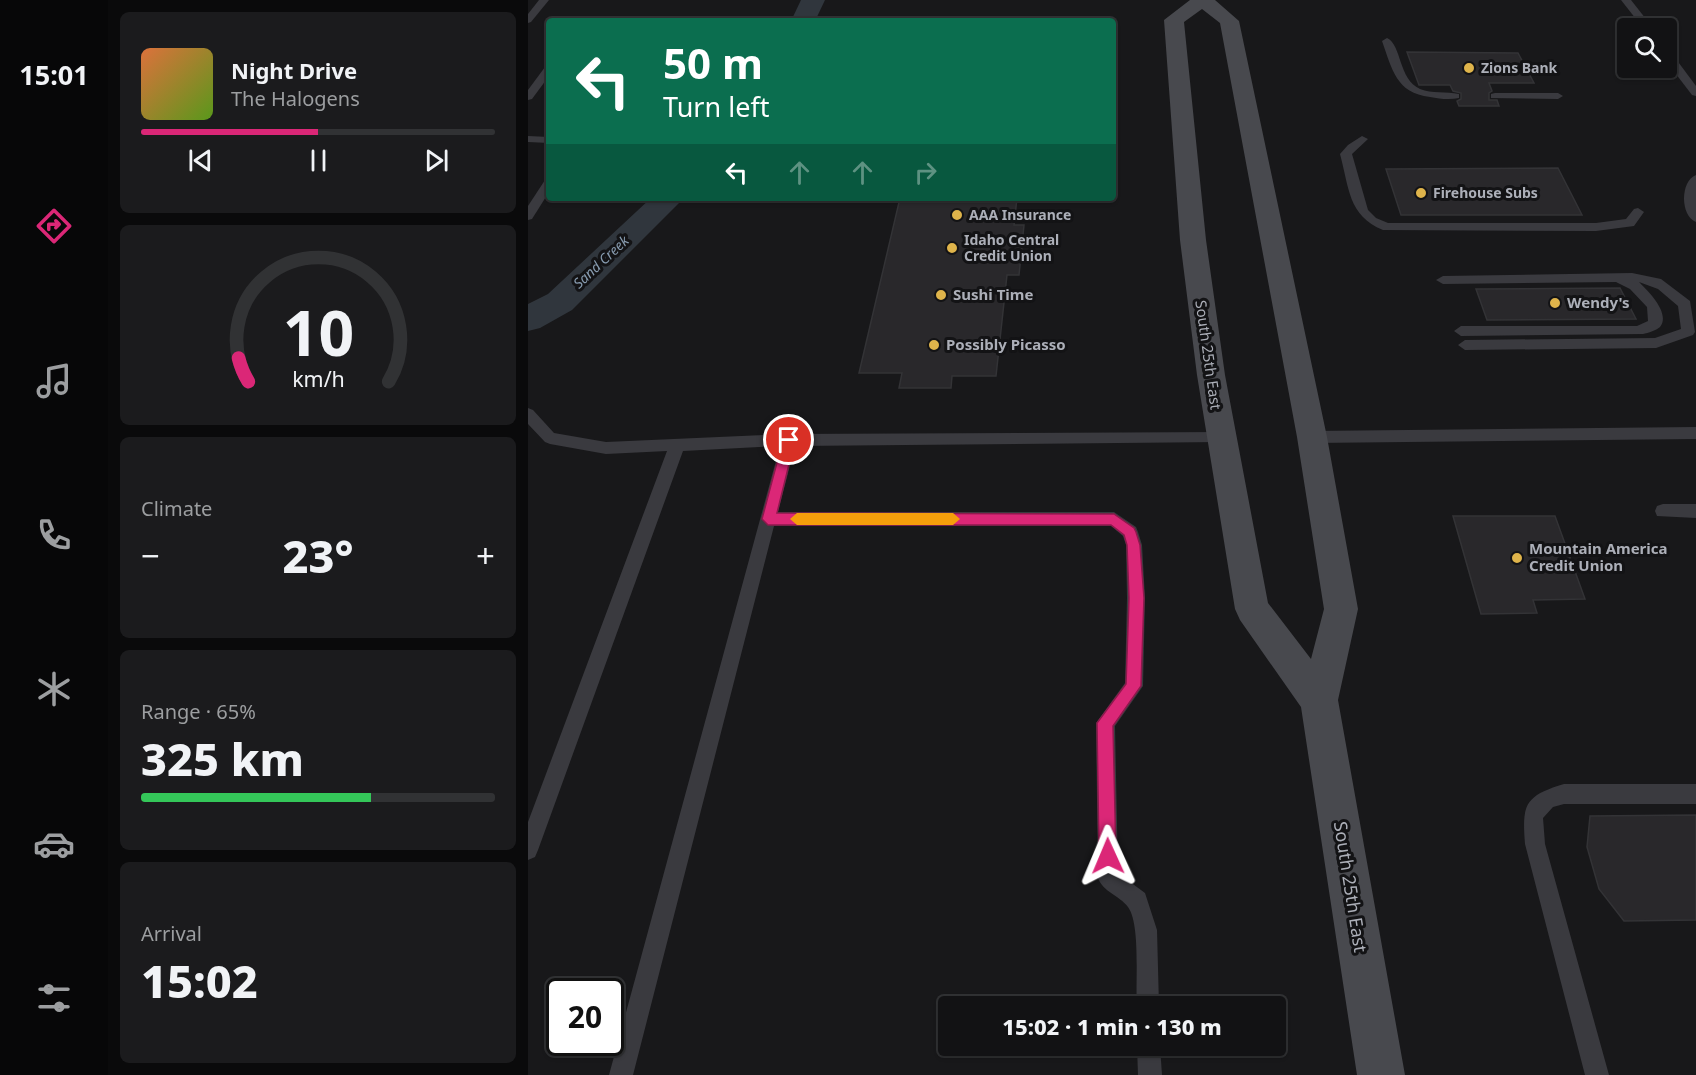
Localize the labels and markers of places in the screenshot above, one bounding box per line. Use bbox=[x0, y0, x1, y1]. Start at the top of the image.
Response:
place label: Zions Bank bbox=[1481, 58, 1558, 77]
marker: Zions Bank bbox=[1462, 61, 1476, 75]
place label: Firehouse Subs bbox=[1433, 183, 1538, 202]
marker: Firehouse Subs bbox=[1414, 186, 1428, 200]
place label: AAA Insurance bbox=[969, 205, 1071, 224]
marker: AAA Insurance bbox=[950, 208, 964, 222]
place label: Idaho Central Credit Union bbox=[964, 230, 1059, 265]
marker: Idaho Central Credit Union bbox=[945, 241, 959, 255]
place label: Sushi Time bbox=[953, 284, 1033, 304]
marker: Sushi Time bbox=[934, 288, 948, 302]
place label: Wendy's bbox=[1567, 292, 1630, 312]
marker: Wendy's bbox=[1548, 296, 1562, 310]
place label: Possibly Picasso bbox=[946, 334, 1066, 354]
marker: Possibly Picasso bbox=[927, 338, 941, 352]
pin bbox=[763, 414, 814, 465]
place label: Mountain America Credit Union bbox=[1529, 538, 1668, 575]
marker: Mountain America Credit Union bbox=[1510, 551, 1524, 565]

